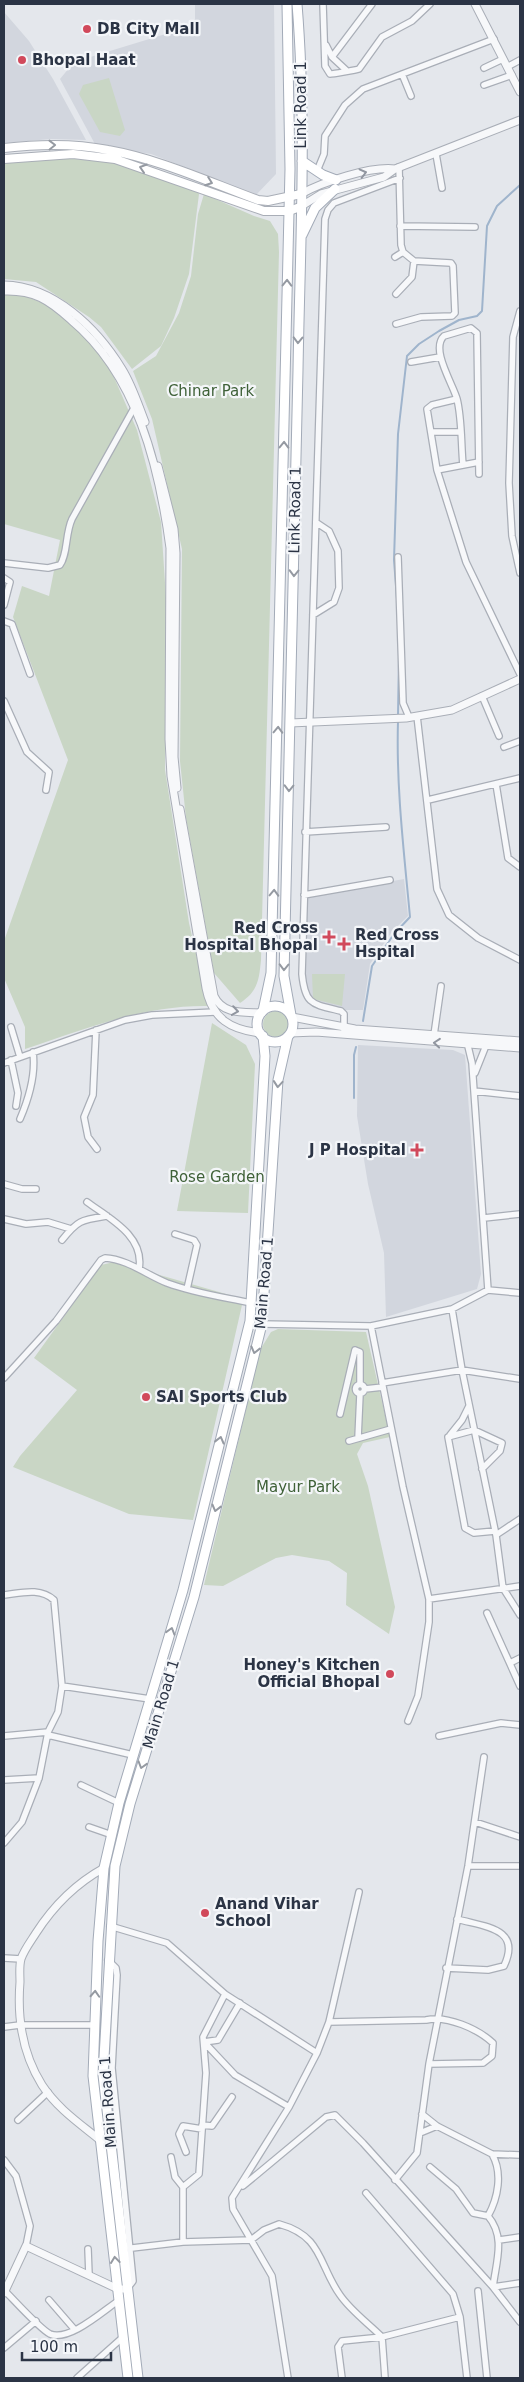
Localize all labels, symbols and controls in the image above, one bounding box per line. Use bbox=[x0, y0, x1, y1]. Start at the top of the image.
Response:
place label: DB City Mall bbox=[97, 20, 200, 38]
marker: DB City Mall bbox=[81, 23, 93, 35]
place label: Bhopal Haat bbox=[32, 51, 136, 69]
marker: Bhopal Haat bbox=[16, 54, 28, 66]
street label: Link Road 1 bbox=[292, 61, 310, 149]
one-way arrow bbox=[49, 140, 57, 150]
one-way arrow bbox=[139, 164, 147, 174]
one-way arrow bbox=[359, 168, 368, 179]
one-way arrow bbox=[205, 176, 213, 186]
one-way arrow bbox=[282, 279, 293, 287]
one-way arrow bbox=[293, 336, 304, 344]
park label: Chinar Park bbox=[168, 382, 254, 400]
one-way arrow bbox=[279, 441, 289, 449]
street label: Link Road 1 bbox=[285, 466, 305, 554]
one-way arrow bbox=[289, 569, 299, 577]
one-way arrow bbox=[273, 726, 283, 734]
one-way arrow bbox=[283, 784, 294, 792]
one-way arrow bbox=[268, 889, 279, 897]
place label: Red Cross Hospital Bhopal bbox=[184, 919, 318, 954]
place label: Red Cross Hspital bbox=[355, 926, 439, 961]
marker: Red Cross Hospital Bhopal bbox=[322, 930, 336, 944]
marker: Red Cross Hspital bbox=[337, 937, 351, 951]
one-way arrow bbox=[279, 964, 289, 972]
one-way arrow bbox=[231, 1006, 240, 1016]
one-way arrow bbox=[432, 1038, 440, 1049]
one-way arrow bbox=[273, 1081, 284, 1089]
place label: J P Hospital bbox=[308, 1141, 406, 1159]
marker: J P Hospital bbox=[410, 1143, 424, 1157]
park label: Rose Garden bbox=[169, 1168, 265, 1186]
street label: Main Road 1 bbox=[251, 1236, 277, 1330]
one-way arrow bbox=[251, 1346, 261, 1354]
place label: SAI Sports Club bbox=[156, 1388, 288, 1406]
marker: SAI Sports Club bbox=[140, 1391, 152, 1403]
one-way arrow bbox=[214, 1436, 225, 1445]
park label: Mayur Park bbox=[256, 1478, 340, 1496]
one-way arrow bbox=[211, 1503, 221, 1511]
one-way arrow bbox=[165, 1628, 175, 1636]
place label: Honey's Kitchen Official Bhopal bbox=[243, 1656, 380, 1691]
street label: Main Road 1 bbox=[139, 1657, 183, 1751]
marker: Honey's Kitchen Official Bhopal bbox=[384, 1668, 396, 1680]
one-way arrow bbox=[138, 1760, 148, 1769]
place label: Anand Vihar School bbox=[215, 1895, 319, 1930]
marker: Anand Vihar School bbox=[199, 1907, 211, 1919]
one-way arrow bbox=[90, 1990, 101, 1998]
street label: Main Road 1 bbox=[96, 2055, 120, 2149]
one-way arrow bbox=[110, 2256, 120, 2265]
scale bar bbox=[22, 2330, 111, 2362]
text: 100 m bbox=[30, 2338, 78, 2356]

